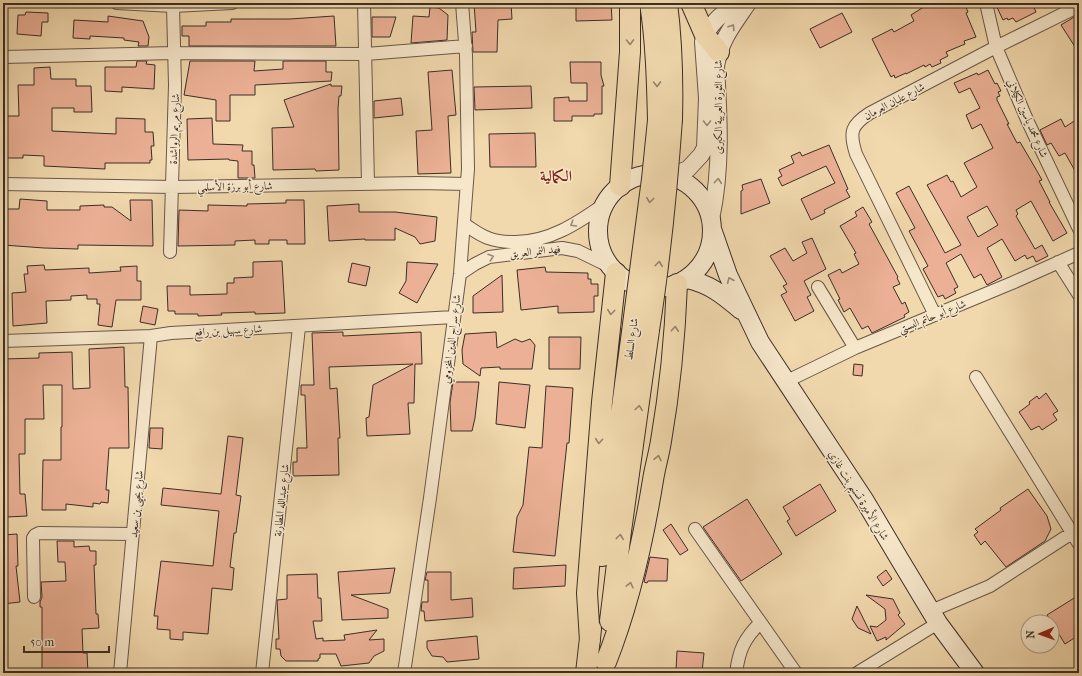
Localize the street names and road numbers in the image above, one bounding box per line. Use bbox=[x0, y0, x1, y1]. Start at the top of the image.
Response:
street label: شارع الثورة العربية الكبرى bbox=[712, 60, 728, 154]
street label: شارع محمد ياسين الكيلاني bbox=[1002, 77, 1051, 161]
street label: شارع عليان العرمان bbox=[862, 80, 928, 126]
street label: شارع مريم الرواشدة bbox=[167, 94, 185, 165]
street label: شارع أبو برزة الأسلمي bbox=[197, 177, 273, 198]
street label: فهد النمر العريق bbox=[509, 242, 561, 262]
street label: شارع سراج الدين المخزومي bbox=[440, 294, 467, 385]
street label: شارع أبو حاتم البستي bbox=[896, 295, 969, 340]
street label: شارع السلط bbox=[622, 317, 644, 361]
street label: شارع سهيل بن رافع bbox=[194, 322, 263, 342]
street label: شارع الأميرة تسنيم بنت غازي bbox=[822, 447, 893, 545]
street label: شارع عبدالله المطارنة bbox=[271, 463, 295, 537]
street label: شارع يحيى بن سعيد bbox=[127, 470, 149, 539]

